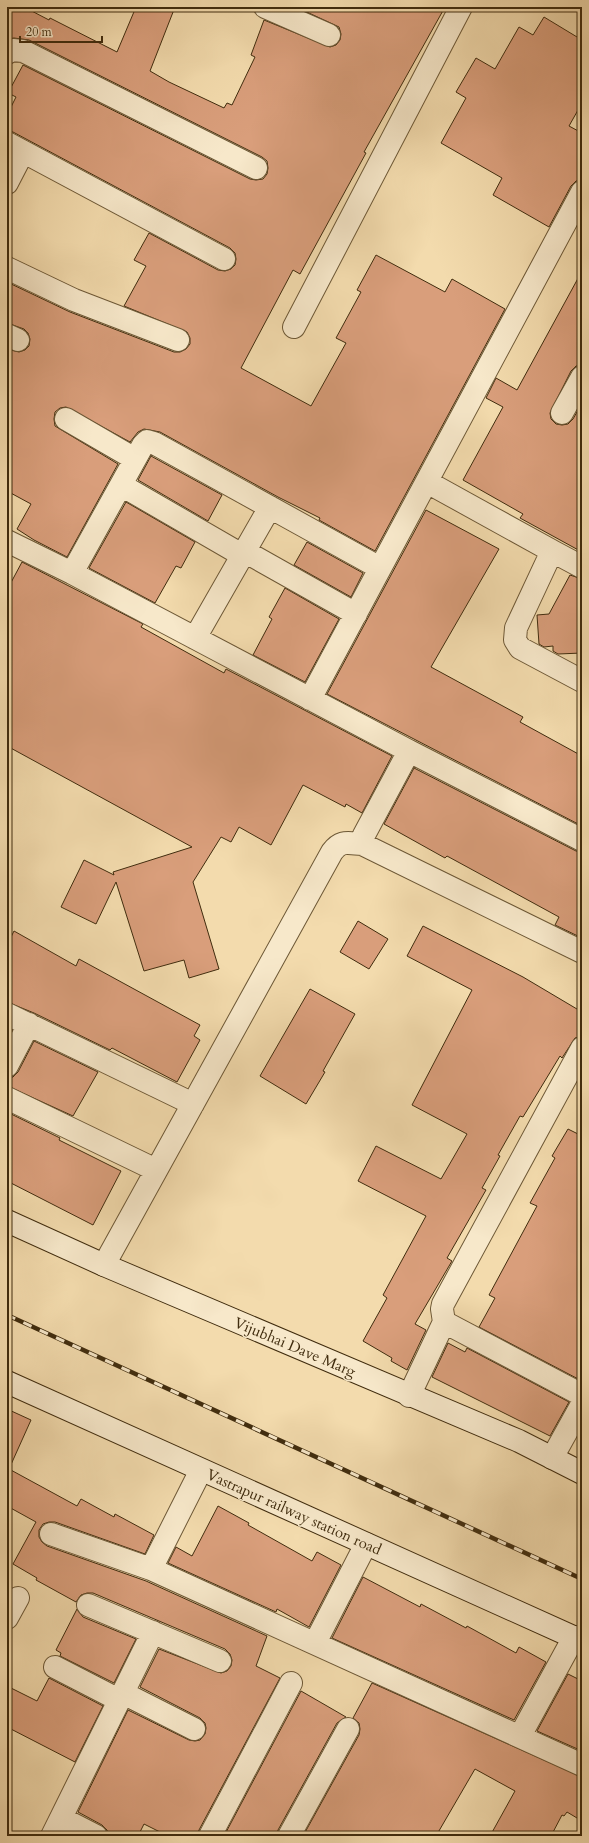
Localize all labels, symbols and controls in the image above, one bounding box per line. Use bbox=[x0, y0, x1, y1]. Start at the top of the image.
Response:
scale bar bbox=[20, 18, 102, 44]
text: 20 m bbox=[26, 24, 53, 40]
street label: Vijubhai Dave Marg bbox=[231, 1312, 359, 1382]
street label: Vastrapur railway station road bbox=[203, 1464, 385, 1560]

